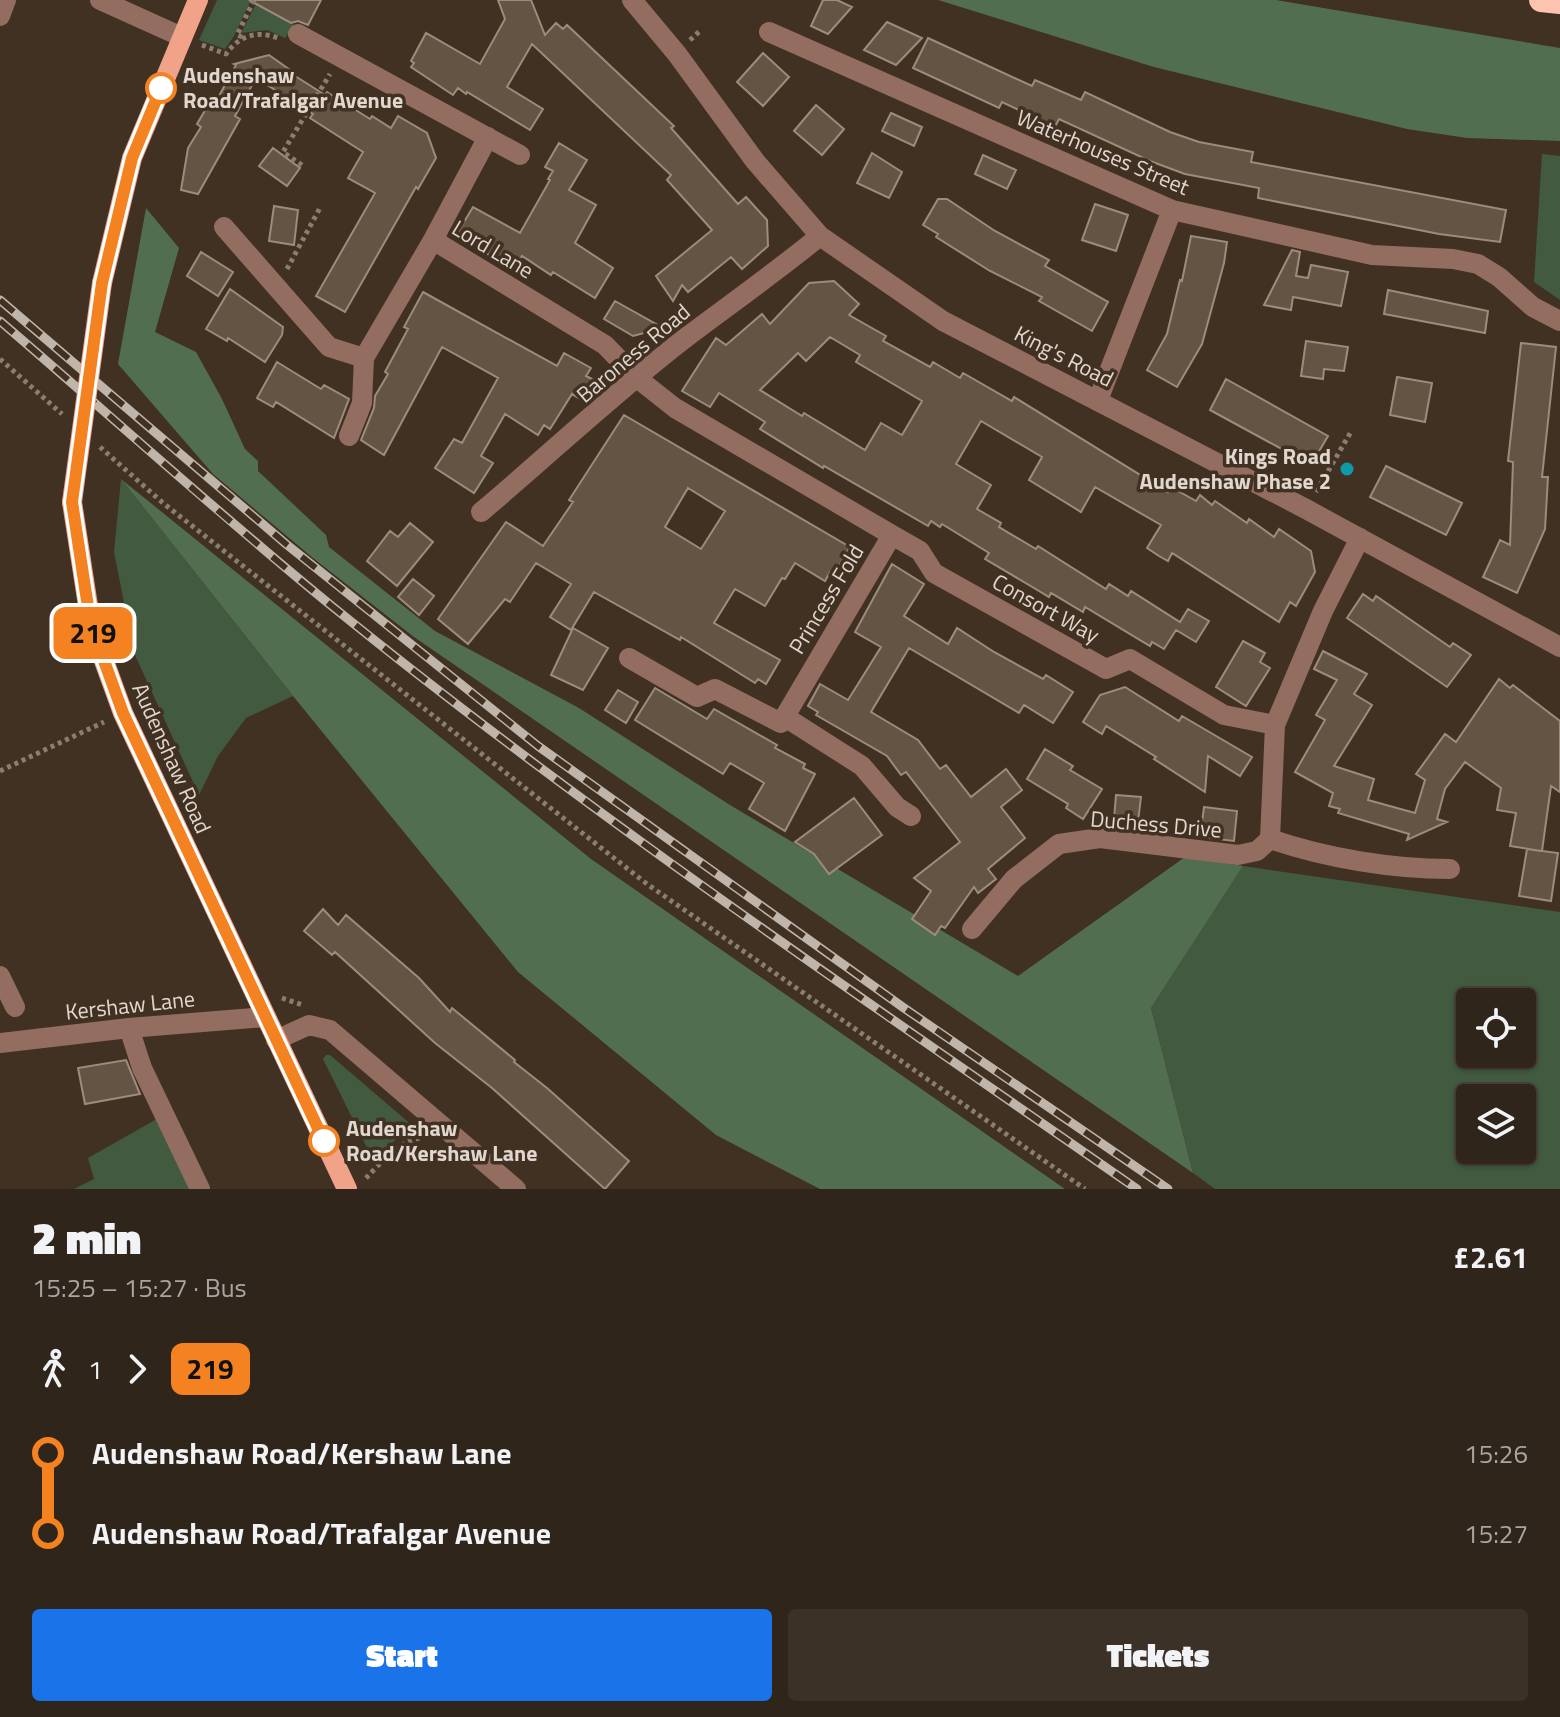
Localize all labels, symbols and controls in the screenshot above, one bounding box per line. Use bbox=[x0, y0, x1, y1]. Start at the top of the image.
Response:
place label: Audenshaw Road/Trafalgar Avenue bbox=[183, 58, 403, 117]
marker: Audenshaw Road/Trafalgar Avenue bbox=[146, 73, 176, 103]
street label: Waterhouses Street bbox=[1011, 100, 1195, 204]
street label: Lord Lane bbox=[446, 211, 540, 287]
street label: Baroness Road bbox=[569, 295, 697, 411]
street label: King's Road bbox=[1008, 316, 1120, 396]
place label: Kings Road Audenshaw Phase 2 bbox=[1139, 439, 1331, 498]
marker: Kings Road Audenshaw Phase 2 bbox=[1338, 460, 1356, 478]
street label: Princess Fold bbox=[780, 538, 872, 660]
street label: Consort Way bbox=[986, 565, 1106, 652]
line badge: 219 bbox=[47, 607, 139, 659]
text: 219 bbox=[69, 611, 117, 654]
street label: Audenshaw Road bbox=[124, 677, 220, 839]
street label: Duchess Drive bbox=[1089, 801, 1223, 847]
street label: Kershaw Lane bbox=[64, 981, 196, 1029]
map controls bbox=[1456, 988, 1536, 1164]
button: locate bbox=[1456, 988, 1536, 1068]
button: layers bbox=[1456, 1084, 1536, 1164]
place label: Audenshaw Road/Kershaw Lane bbox=[346, 1111, 537, 1170]
marker: Audenshaw Road/Kershaw Lane bbox=[309, 1126, 339, 1156]
text: 2 min bbox=[32, 1204, 141, 1271]
text: £2.61 bbox=[1453, 1234, 1528, 1280]
text: 15:25 – 15:27 · Bus bbox=[32, 1268, 247, 1307]
icon: walk bbox=[32, 1347, 76, 1391]
icon: forward bbox=[115, 1347, 159, 1391]
text: 219 bbox=[187, 1347, 234, 1390]
text: 1 bbox=[88, 1350, 103, 1389]
text: Audenshaw Road/Kershaw Lane bbox=[92, 1430, 512, 1476]
text: 15:26 bbox=[1464, 1434, 1528, 1473]
text: Audenshaw Road/Trafalgar Avenue bbox=[92, 1510, 551, 1556]
text: 15:27 bbox=[1464, 1514, 1528, 1553]
button: Start bbox=[32, 1609, 772, 1701]
button: Tickets bbox=[788, 1609, 1528, 1701]

